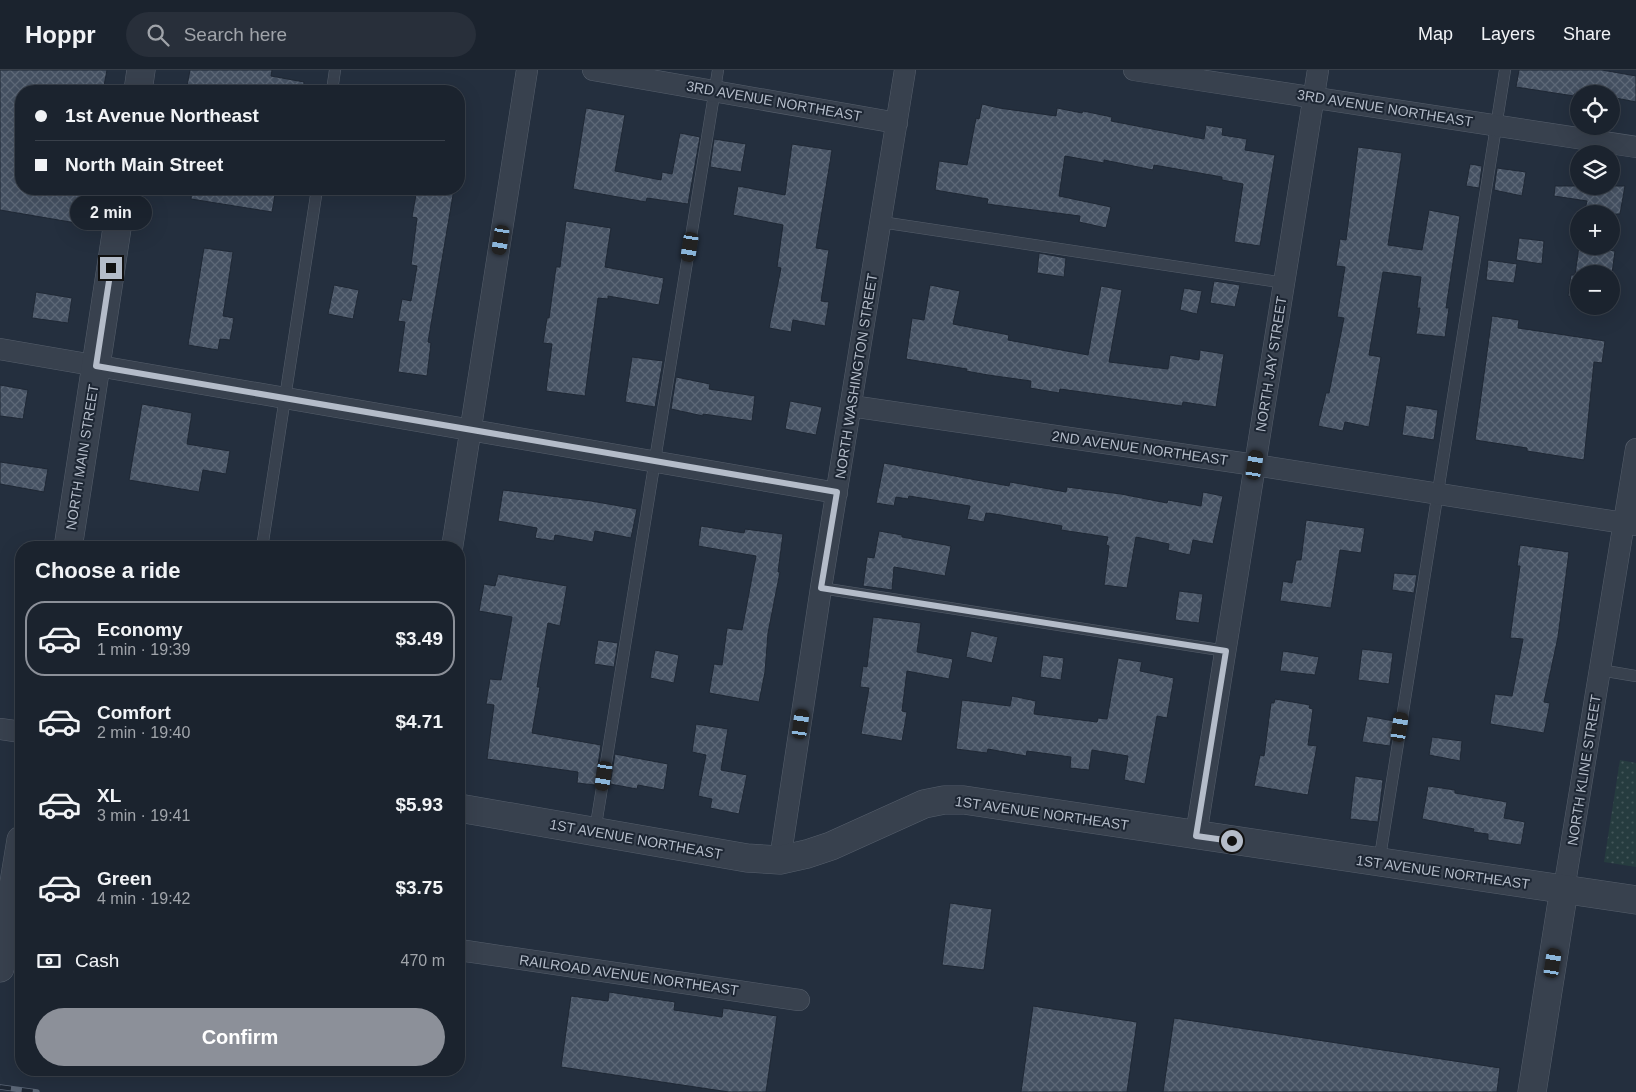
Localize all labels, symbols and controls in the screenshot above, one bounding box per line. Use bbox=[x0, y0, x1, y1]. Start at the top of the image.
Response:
search box bbox=[126, 12, 476, 57]
text: Hoppr bbox=[25, 21, 96, 48]
icon: search bbox=[144, 21, 172, 49]
text: Search here bbox=[184, 24, 287, 45]
text: Map bbox=[1418, 24, 1453, 44]
text: Layers bbox=[1481, 24, 1535, 44]
text: Share bbox=[1563, 24, 1611, 44]
street label: 3RD AVENUE NORTHEAST bbox=[685, 78, 863, 124]
map controls bbox=[1570, 85, 1620, 315]
button: locate bbox=[1570, 85, 1620, 135]
street label: 3RD AVENUE NORTHEAST bbox=[1296, 86, 1474, 130]
text: 1st Avenue Northeast bbox=[65, 105, 259, 126]
button: layers bbox=[1570, 145, 1620, 195]
text: North Main Street bbox=[65, 154, 223, 175]
callout: 2 min bbox=[70, 196, 152, 230]
text: 2 min bbox=[90, 204, 132, 221]
button: + bbox=[1570, 205, 1620, 255]
car bbox=[491, 224, 510, 256]
car bbox=[680, 231, 699, 263]
route end bbox=[100, 257, 122, 279]
button: − bbox=[1570, 265, 1620, 315]
street label: NORTH WASHINGTON STREET bbox=[832, 271, 880, 480]
street label: NORTH JAY STREET bbox=[1252, 295, 1290, 433]
street label: NORTH MAIN STREET bbox=[63, 382, 102, 531]
street label: 2ND AVENUE NORTHEAST bbox=[1051, 428, 1230, 468]
car bbox=[1245, 449, 1264, 481]
text: Choose a ride bbox=[35, 558, 180, 583]
icon: car bbox=[37, 616, 82, 661]
text: Economy bbox=[97, 619, 183, 640]
text: $3.49 bbox=[395, 628, 443, 649]
text: 1 min · 19:39 bbox=[97, 641, 190, 658]
street label: NORTH KLINE STREET bbox=[1564, 693, 1604, 847]
icon: car bbox=[37, 699, 82, 744]
text: Comfort bbox=[97, 702, 171, 723]
car bbox=[791, 708, 810, 740]
text: $4.71 bbox=[395, 711, 443, 732]
car bbox=[1390, 711, 1409, 743]
text: 2 min · 19:40 bbox=[97, 724, 190, 741]
car bbox=[594, 760, 613, 792]
icon: car bbox=[37, 782, 82, 827]
text: XL bbox=[97, 785, 121, 806]
street label: 1ST AVENUE NORTHEAST bbox=[954, 793, 1130, 833]
text: $5.93 bbox=[395, 794, 443, 815]
text: 3 min · 19:41 bbox=[97, 807, 190, 824]
street label: 1ST AVENUE NORTHEAST bbox=[548, 816, 724, 862]
route start bbox=[1221, 830, 1243, 852]
street label: 1ST AVENUE NORTHEAST bbox=[1355, 852, 1531, 892]
icon: car bbox=[37, 865, 82, 910]
text: Green bbox=[97, 868, 152, 889]
text: $3.75 bbox=[395, 877, 443, 898]
text: 4 min · 19:42 bbox=[97, 890, 190, 907]
icon: cash bbox=[35, 947, 63, 975]
car bbox=[1543, 947, 1562, 979]
text: Cash bbox=[75, 950, 119, 971]
text: 470 m bbox=[401, 952, 445, 969]
street label: RAILROAD AVENUE NORTHEAST bbox=[518, 952, 740, 998]
button: Confirm bbox=[35, 1008, 445, 1066]

